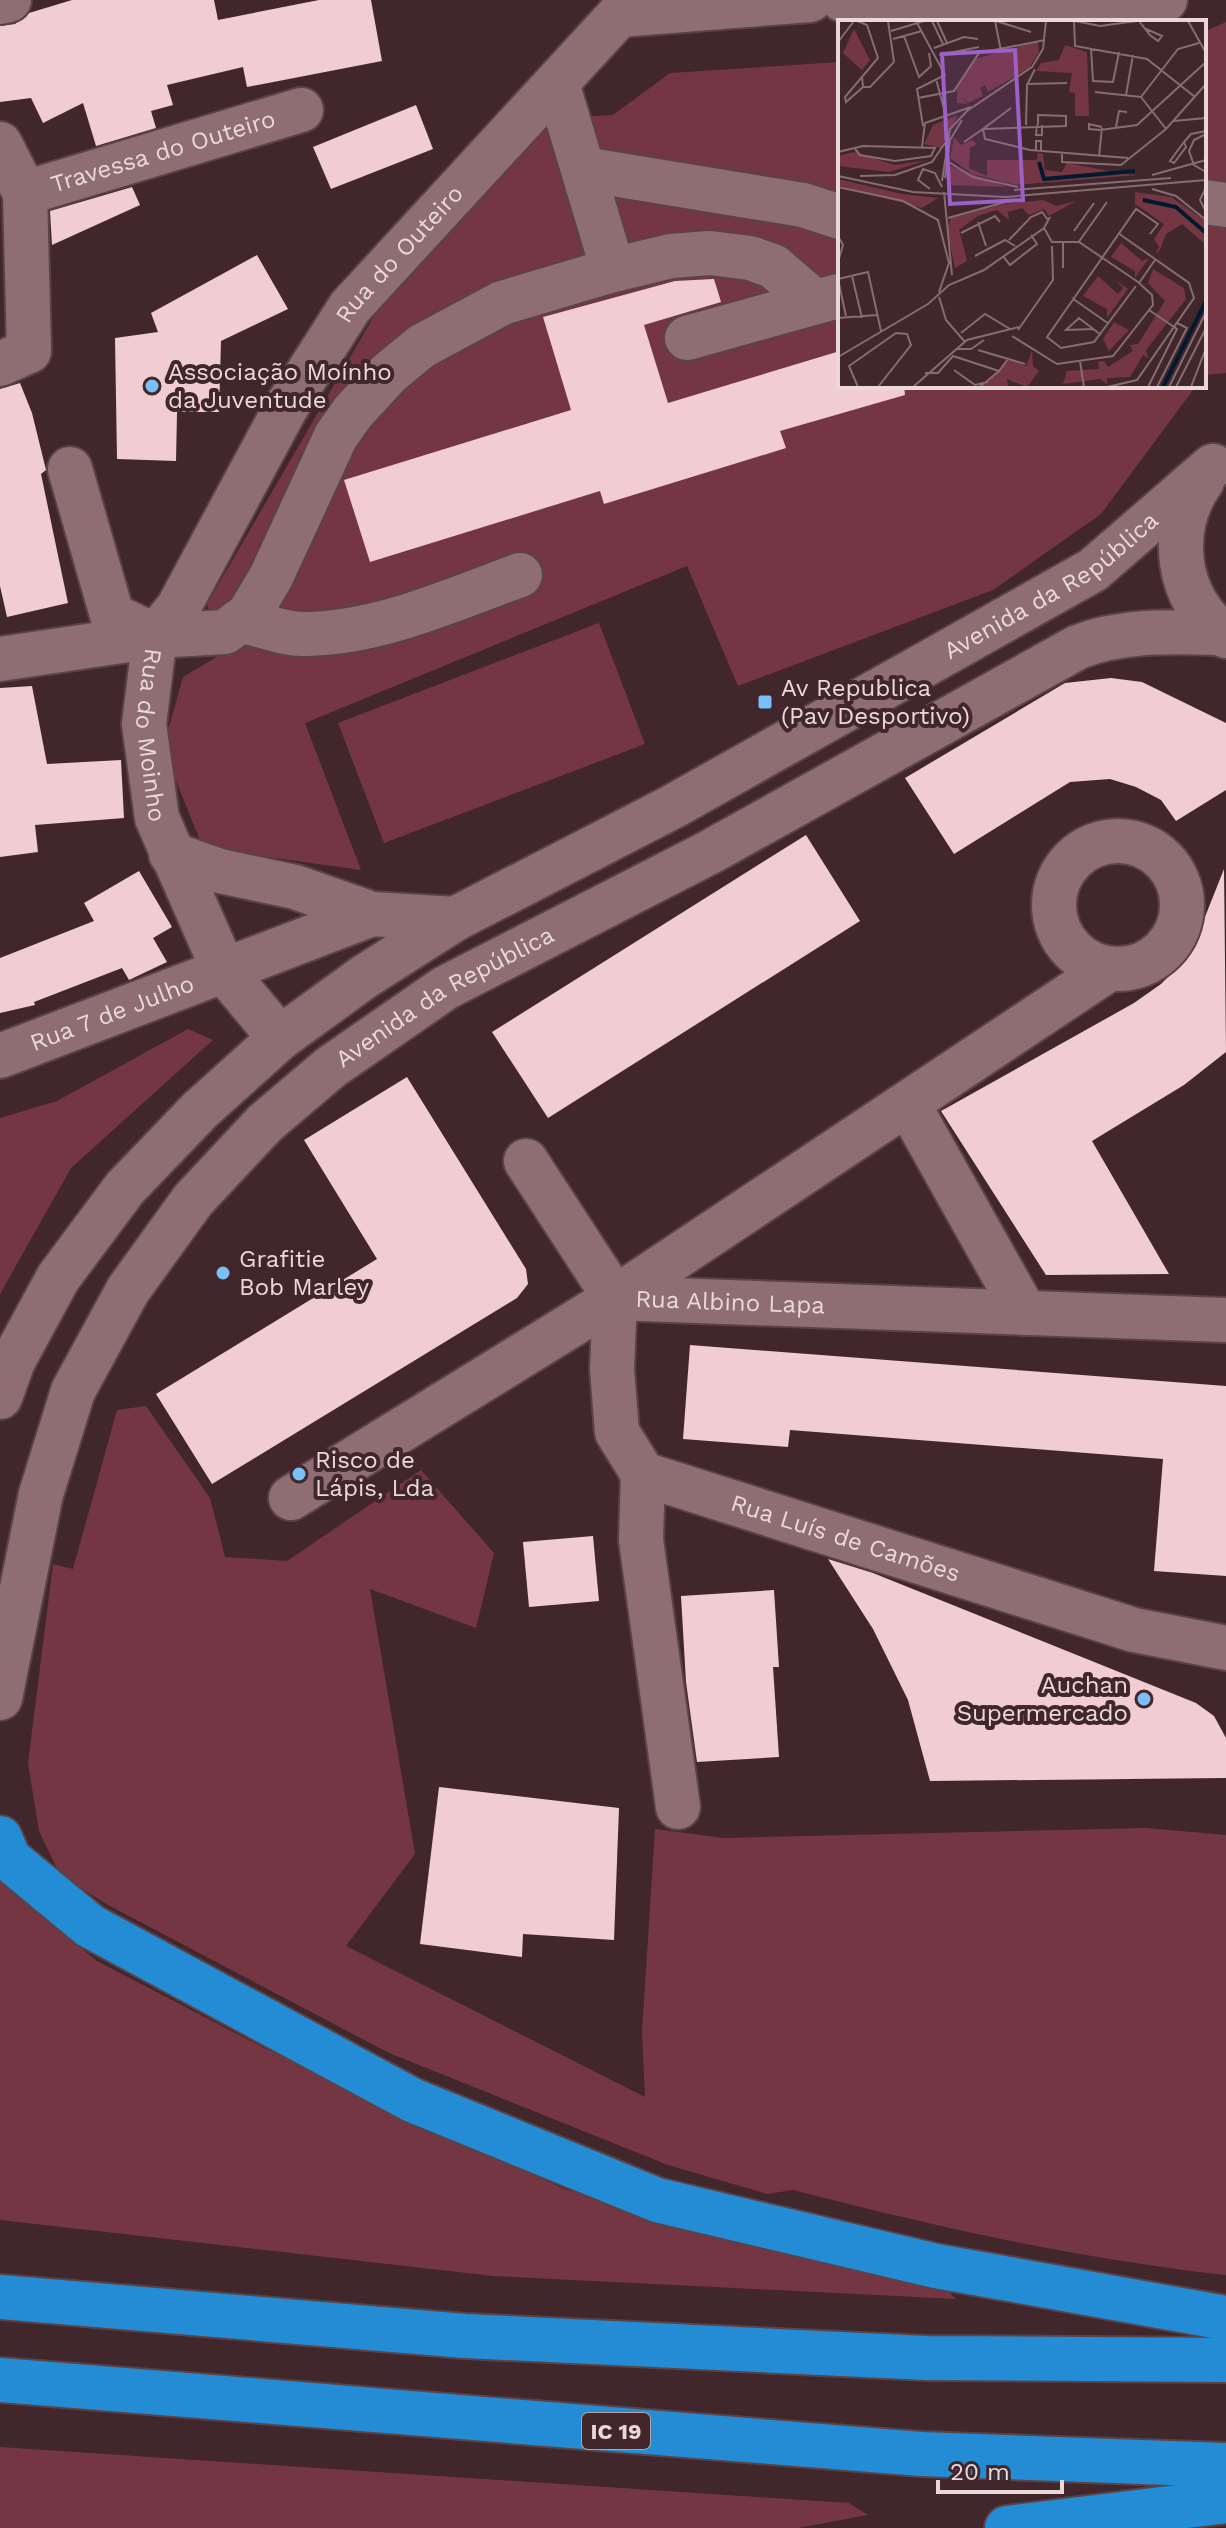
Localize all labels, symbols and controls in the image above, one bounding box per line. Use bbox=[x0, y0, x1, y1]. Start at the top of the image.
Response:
inset map bbox=[838, 20, 1206, 388]
street label: Travessa do Outeiro bbox=[47, 105, 278, 198]
street label: Rua do Outeiro bbox=[330, 180, 469, 328]
place label: Associação Moínho da Juventude bbox=[168, 358, 392, 414]
marker: Associação Moínho da Juventude bbox=[143, 377, 161, 395]
street label: Avenida da República bbox=[939, 506, 1164, 665]
street label: Rua do Moinho bbox=[129, 647, 171, 824]
place label: Av Republica (Pav Desportivo) bbox=[781, 674, 970, 730]
marker: Av Republica (Pav Desportivo) bbox=[756, 693, 774, 711]
street label: Avenida da República bbox=[330, 920, 559, 1073]
street label: Rua 7 de Julho bbox=[26, 969, 198, 1057]
place label: Grafitie Bob Marley bbox=[239, 1245, 370, 1301]
marker: Grafitie Bob Marley bbox=[214, 1264, 232, 1282]
street label: Rua Albino Lapa bbox=[635, 1285, 825, 1320]
place label: Risco de Lápis, Lda bbox=[315, 1446, 434, 1502]
marker: Risco de Lápis, Lda bbox=[290, 1465, 308, 1483]
street label: Rua Luís de Camões bbox=[727, 1489, 963, 1588]
place label: Auchan Supermercado bbox=[957, 1671, 1128, 1727]
marker: Auchan Supermercado bbox=[1135, 1690, 1153, 1708]
road number: IC 19 bbox=[582, 2413, 650, 2449]
scale bar bbox=[938, 2444, 1062, 2494]
text: 20 m bbox=[950, 2458, 1010, 2486]

